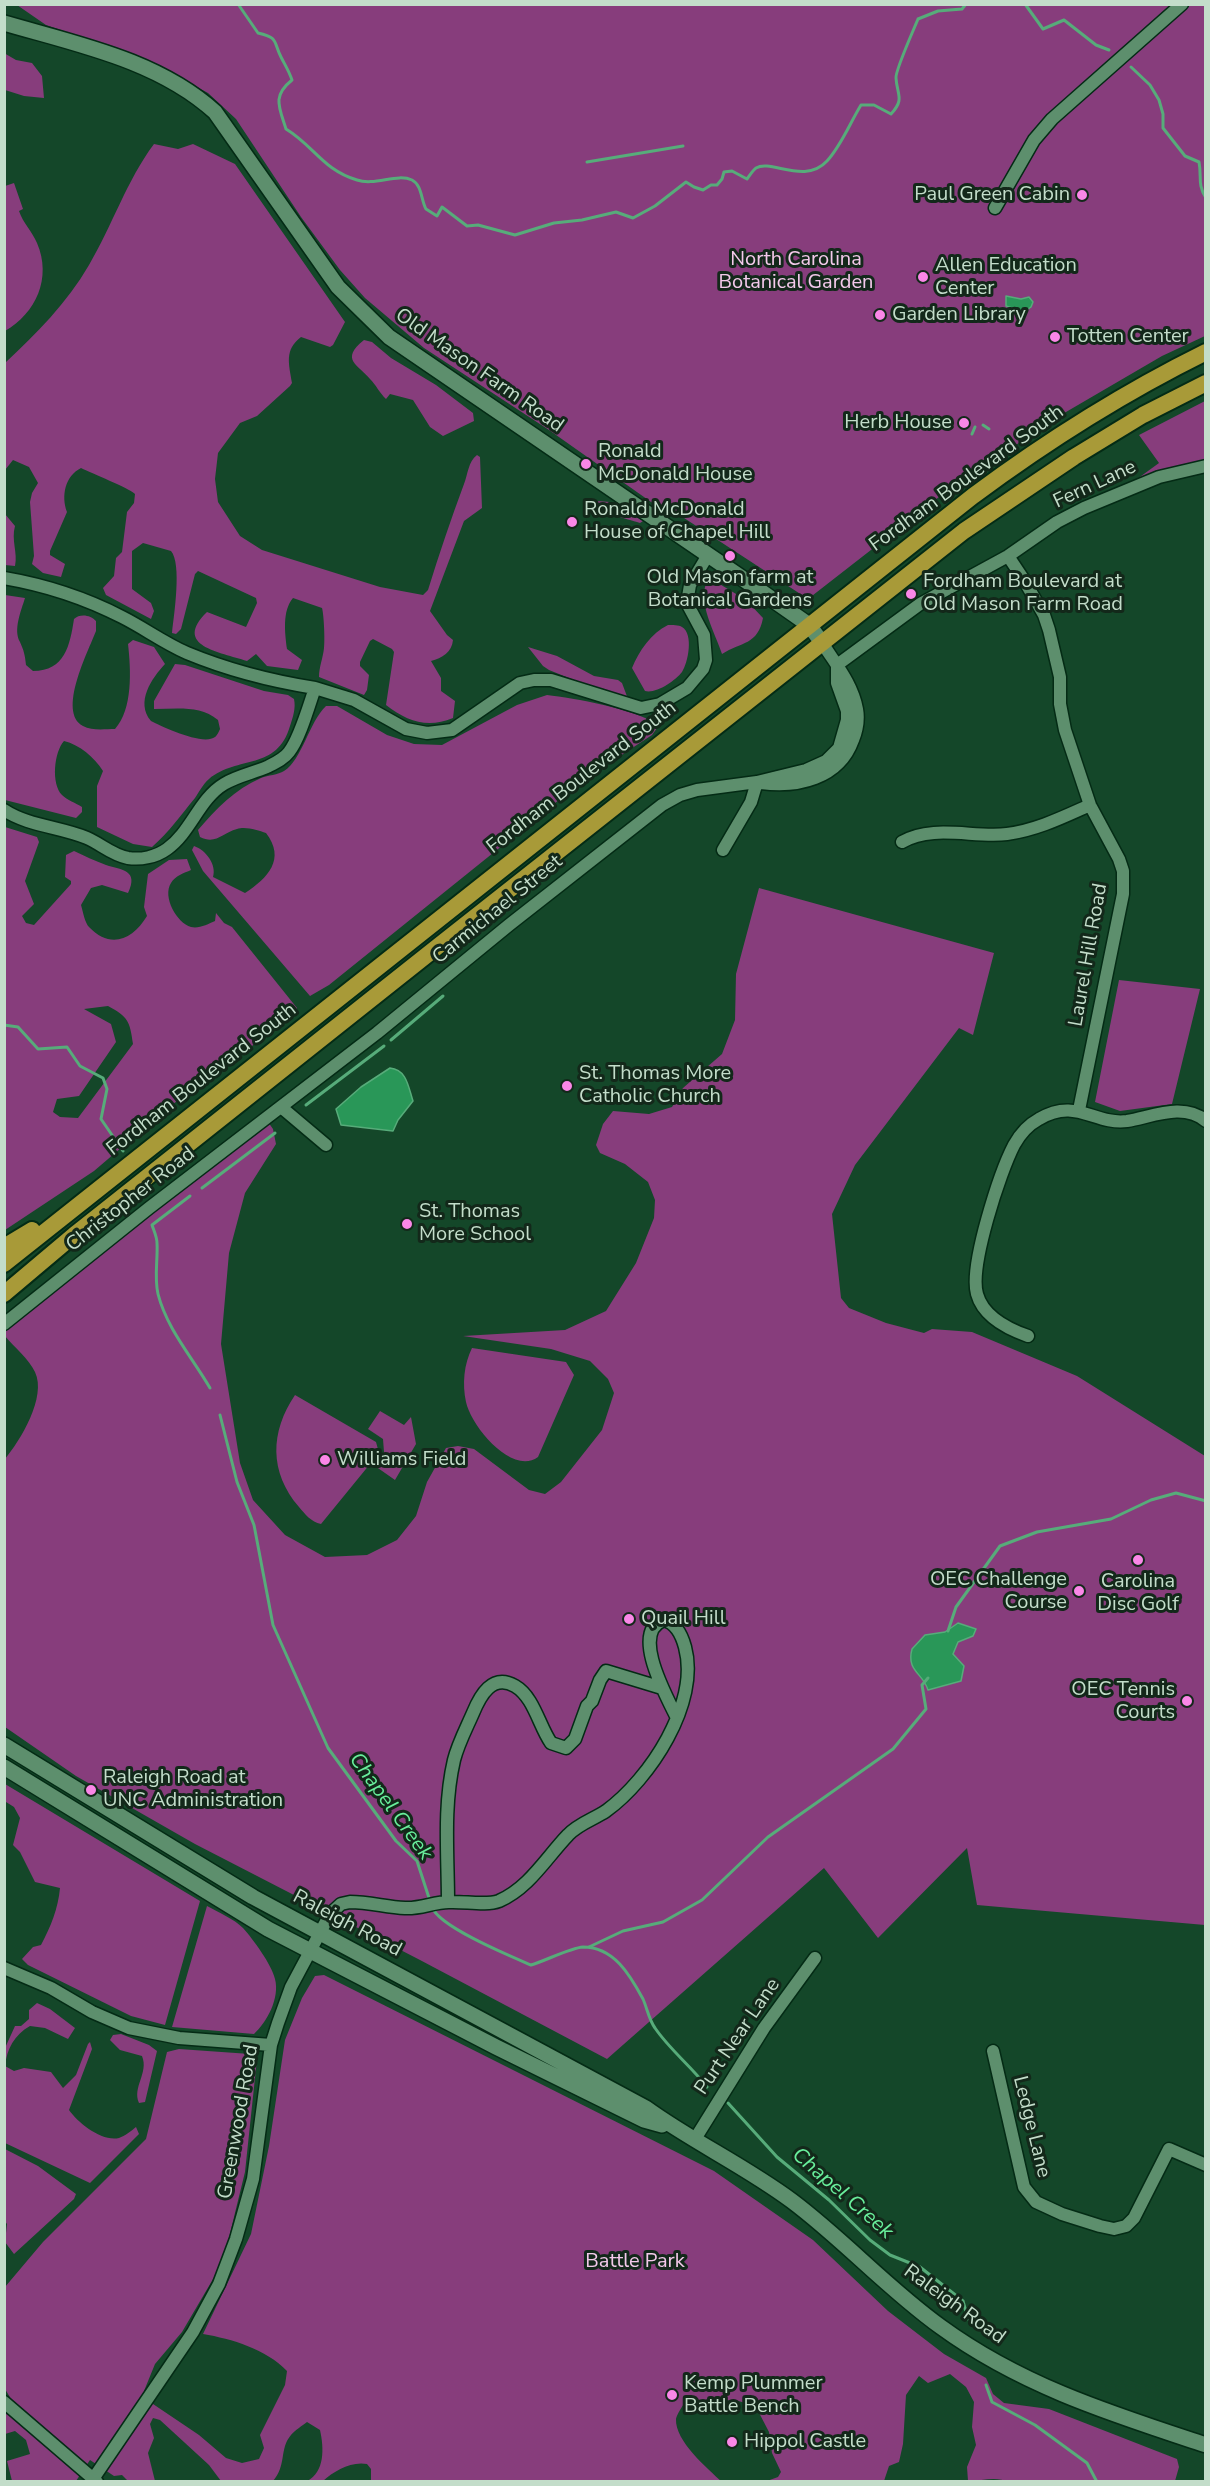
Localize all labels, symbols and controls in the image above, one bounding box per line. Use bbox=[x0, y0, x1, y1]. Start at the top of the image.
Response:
place label: Paul Green Cabin bbox=[914, 183, 1070, 207]
marker: Paul Green Cabin bbox=[1075, 188, 1089, 202]
park label: North Carolina Botanical Garden bbox=[719, 248, 873, 295]
place label: Allen Education Center bbox=[935, 254, 1077, 301]
marker: Allen Education Center bbox=[916, 270, 930, 284]
place label: Garden Library bbox=[892, 303, 1026, 327]
street label: Old Mason Farm Road bbox=[390, 304, 568, 438]
marker: Garden Library bbox=[873, 308, 887, 322]
place label: Totten Center bbox=[1067, 325, 1189, 349]
marker: Totten Center bbox=[1048, 330, 1062, 344]
street label: Fordham Boulevard South bbox=[865, 400, 1069, 558]
place label: Herb House bbox=[844, 411, 952, 435]
marker: Herb House bbox=[957, 416, 971, 430]
place label: Ronald McDonald House bbox=[598, 440, 753, 487]
street label: Fern Lane bbox=[1050, 455, 1140, 515]
marker: Ronald McDonald House bbox=[579, 457, 593, 471]
place label: Ronald McDonald House of Chapel Hill bbox=[584, 498, 770, 545]
marker: Ronald McDonald House of Chapel Hill bbox=[565, 515, 579, 529]
marker: Old Mason farm at Botanical Gardens bbox=[723, 549, 737, 563]
place label: Old Mason farm at Botanical Gardens bbox=[646, 566, 814, 613]
place label: Fordham Boulevard at Old Mason Farm Road bbox=[923, 570, 1123, 617]
marker: Fordham Boulevard at Old Mason Farm Road bbox=[904, 587, 918, 601]
street label: Fordham Boulevard South bbox=[482, 696, 682, 860]
street label: Carmichael Street bbox=[428, 850, 568, 970]
street label: Laurel Hill Road bbox=[1065, 882, 1113, 1028]
street label: Fordham Boulevard South bbox=[102, 998, 302, 1162]
place label: St. Thomas More Catholic Church bbox=[579, 1062, 731, 1109]
marker: St. Thomas More Catholic Church bbox=[560, 1079, 574, 1093]
street label: Christopher Road bbox=[62, 1142, 200, 1258]
place label: St. Thomas More School bbox=[419, 1200, 531, 1247]
marker: St. Thomas More School bbox=[400, 1217, 414, 1231]
place label: Williams Field bbox=[337, 1448, 466, 1472]
marker: Williams Field bbox=[318, 1453, 332, 1467]
marker: Carolina Disc Golf bbox=[1131, 1553, 1145, 1567]
place label: OEC Challenge Course bbox=[930, 1568, 1067, 1615]
place label: Carolina Disc Golf bbox=[1097, 1570, 1179, 1617]
marker: OEC Challenge Course bbox=[1072, 1584, 1086, 1598]
place label: Quail Hill bbox=[641, 1607, 726, 1631]
marker: Quail Hill bbox=[622, 1612, 636, 1626]
place label: OEC Tennis Courts bbox=[1071, 1678, 1175, 1725]
marker: OEC Tennis Courts bbox=[1180, 1694, 1194, 1708]
water label: Chapel Creek bbox=[343, 1748, 437, 1866]
place label: Raleigh Road at UNC Administration bbox=[103, 1766, 283, 1813]
marker: Raleigh Road at UNC Administration bbox=[84, 1783, 98, 1797]
street label: Raleigh Road bbox=[288, 1885, 406, 1963]
street label: Purt Near Lane bbox=[690, 1974, 786, 2100]
street label: Greenwood Road bbox=[214, 2043, 264, 2201]
street label: Ledge Lane bbox=[1007, 2074, 1055, 2180]
water label: Chapel Creek bbox=[786, 2143, 898, 2245]
park label: Battle Park bbox=[585, 2250, 685, 2274]
street label: Raleigh Road bbox=[898, 2260, 1010, 2350]
place label: Kemp Plummer Battle Bench bbox=[684, 2372, 823, 2419]
marker: Kemp Plummer Battle Bench bbox=[665, 2388, 679, 2402]
place label: Hippol Castle bbox=[744, 2430, 866, 2454]
marker: Hippol Castle bbox=[725, 2435, 739, 2449]

